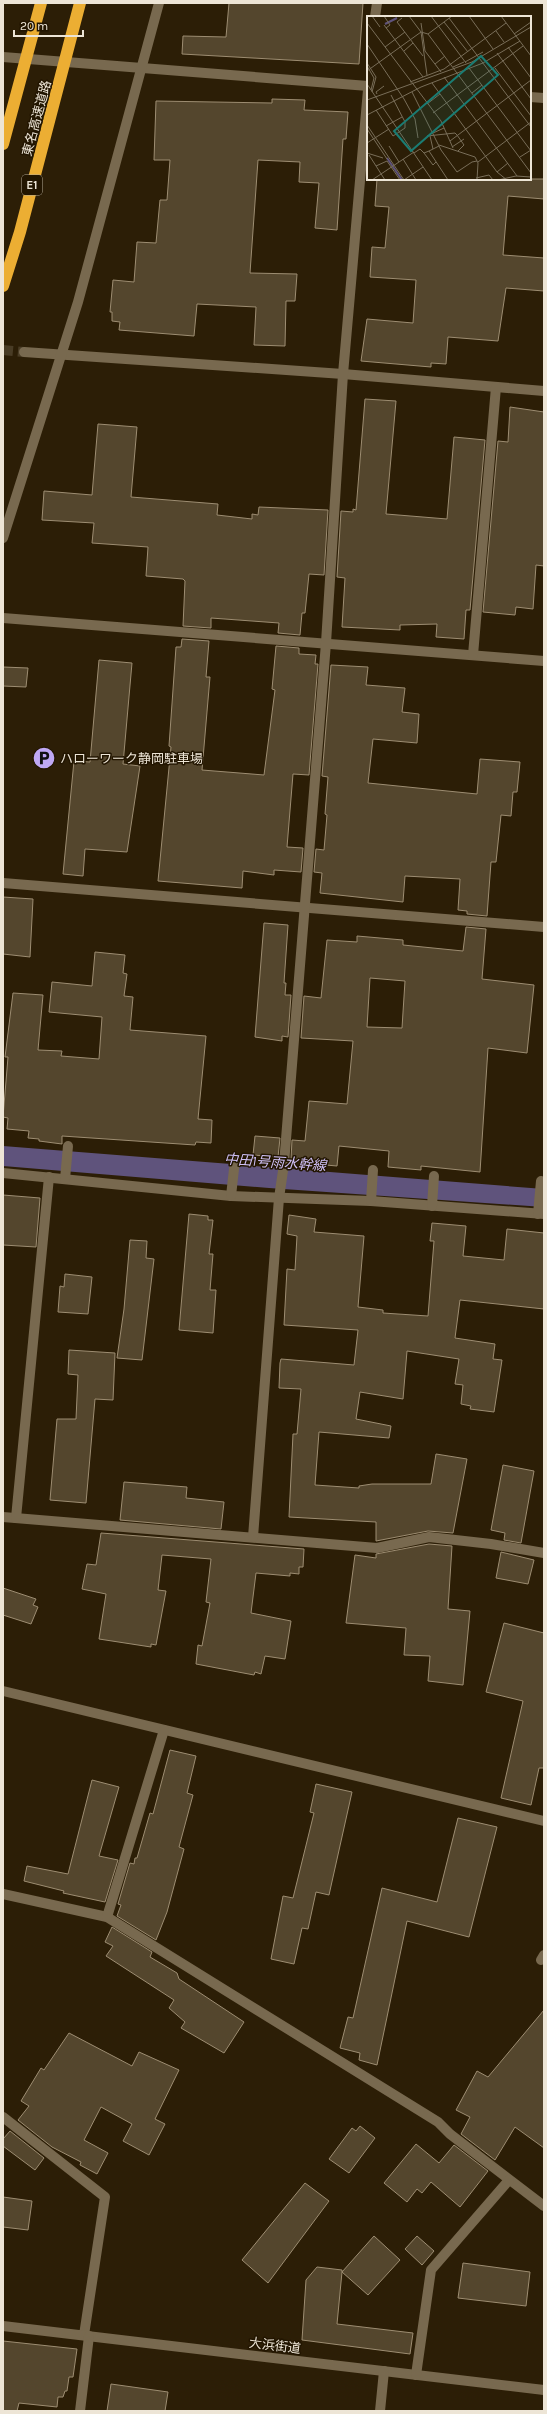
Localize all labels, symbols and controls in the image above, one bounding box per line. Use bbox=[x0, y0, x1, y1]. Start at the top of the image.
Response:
scale bar bbox=[14, 12, 83, 38]
inset map bbox=[367, 16, 531, 180]
text: 20 m bbox=[20, 19, 48, 33]
street label: 東名高速道路 bbox=[19, 79, 54, 158]
road number: E1 bbox=[22, 175, 42, 195]
parking icon: ハローワーク静岡駐車場 bbox=[31, 745, 57, 771]
place label: ハローワーク静岡駐車場 bbox=[60, 751, 203, 766]
water label: 中田1号雨水幹線 bbox=[223, 1150, 329, 1175]
street label: 大浜街道 bbox=[248, 2335, 302, 2356]

